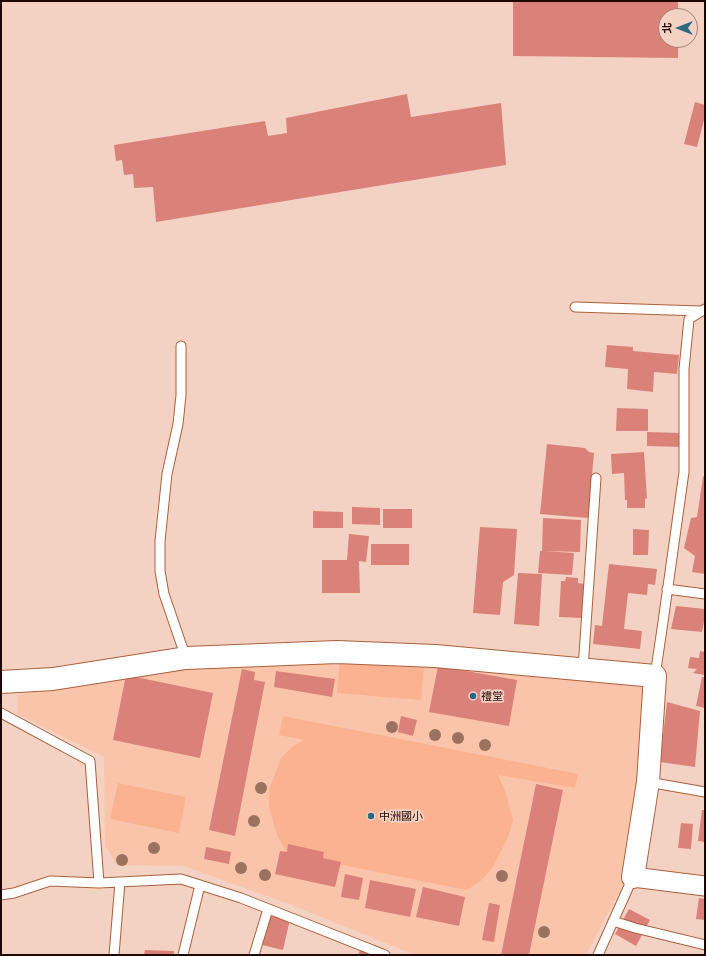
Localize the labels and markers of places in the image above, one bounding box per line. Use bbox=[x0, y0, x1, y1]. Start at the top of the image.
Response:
place label: 禮堂 bbox=[481, 689, 503, 703]
marker: 禮堂 bbox=[468, 691, 478, 701]
place label: 中洲國小 bbox=[379, 809, 423, 823]
marker: 中洲國小 bbox=[366, 811, 376, 821]

